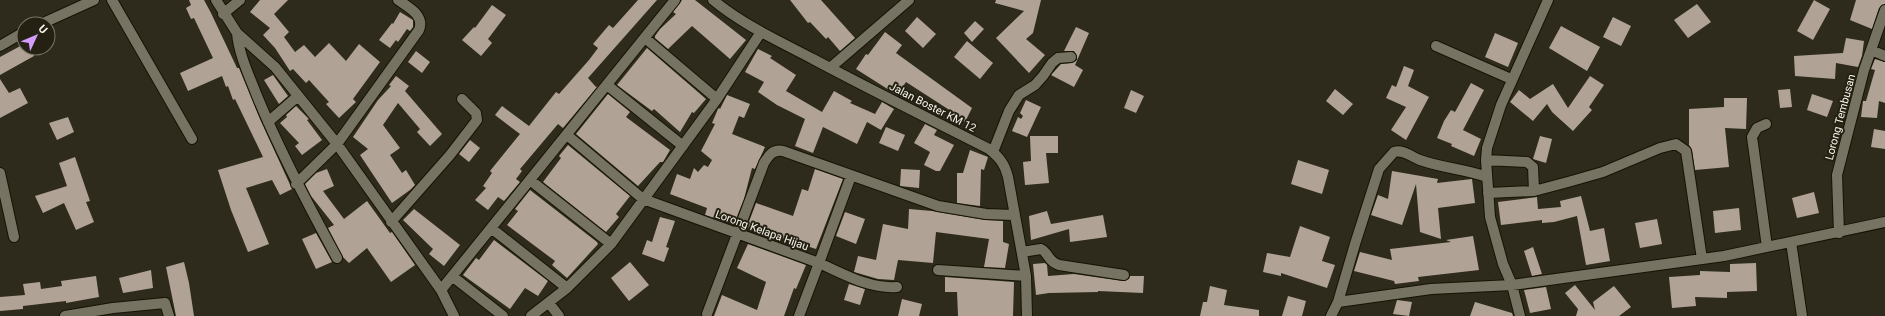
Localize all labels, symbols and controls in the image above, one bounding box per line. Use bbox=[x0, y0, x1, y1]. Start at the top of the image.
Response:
north arrow bbox=[16, 16, 56, 56]
text: U bbox=[36, 22, 50, 37]
street label: Lorong Tembusan bbox=[1823, 73, 1858, 161]
street label: Jalan Boster KM 12 bbox=[887, 80, 978, 135]
street label: Lorong Kelapa Hijau bbox=[713, 208, 810, 253]

